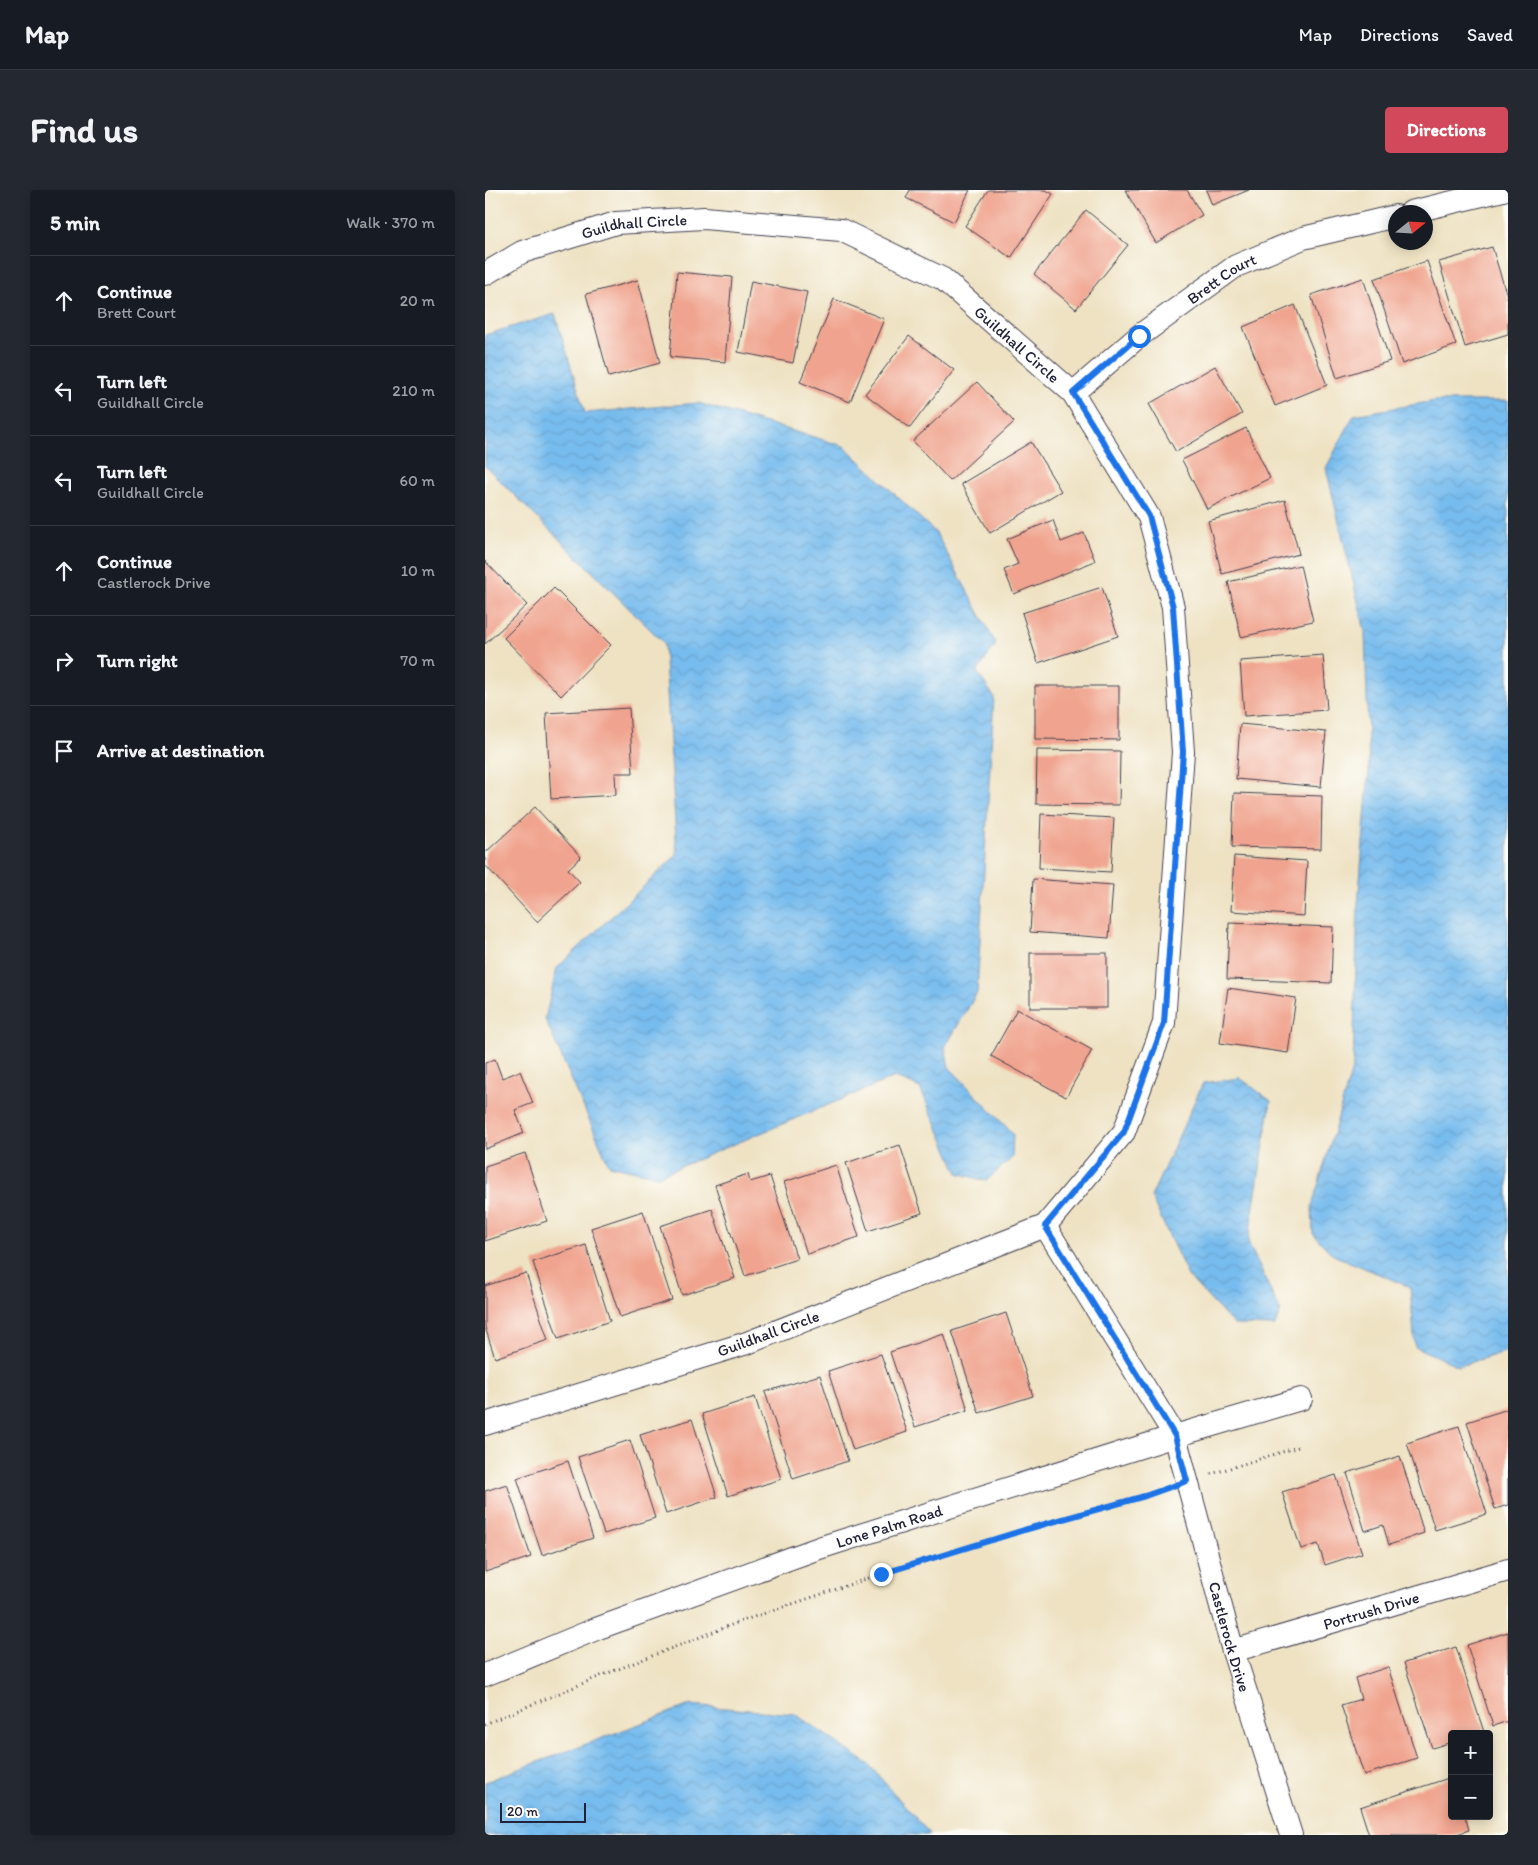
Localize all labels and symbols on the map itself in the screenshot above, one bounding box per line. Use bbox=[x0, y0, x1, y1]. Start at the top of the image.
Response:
north arrow bbox=[1388, 205, 1433, 250]
street label: Guildhall Circle bbox=[579, 210, 688, 243]
street label: Brett Court bbox=[1183, 250, 1259, 308]
street label: Guildhall Circle bbox=[970, 302, 1063, 387]
route start bbox=[1128, 325, 1151, 348]
street label: Guildhall Circle bbox=[715, 1306, 822, 1361]
street label: Lone Palm Road bbox=[834, 1501, 945, 1552]
route end bbox=[870, 1563, 893, 1586]
street label: Castlerock Drive bbox=[1205, 1580, 1254, 1694]
street label: Portrush Drive bbox=[1321, 1588, 1422, 1634]
scale bar bbox=[500, 1800, 586, 1823]

